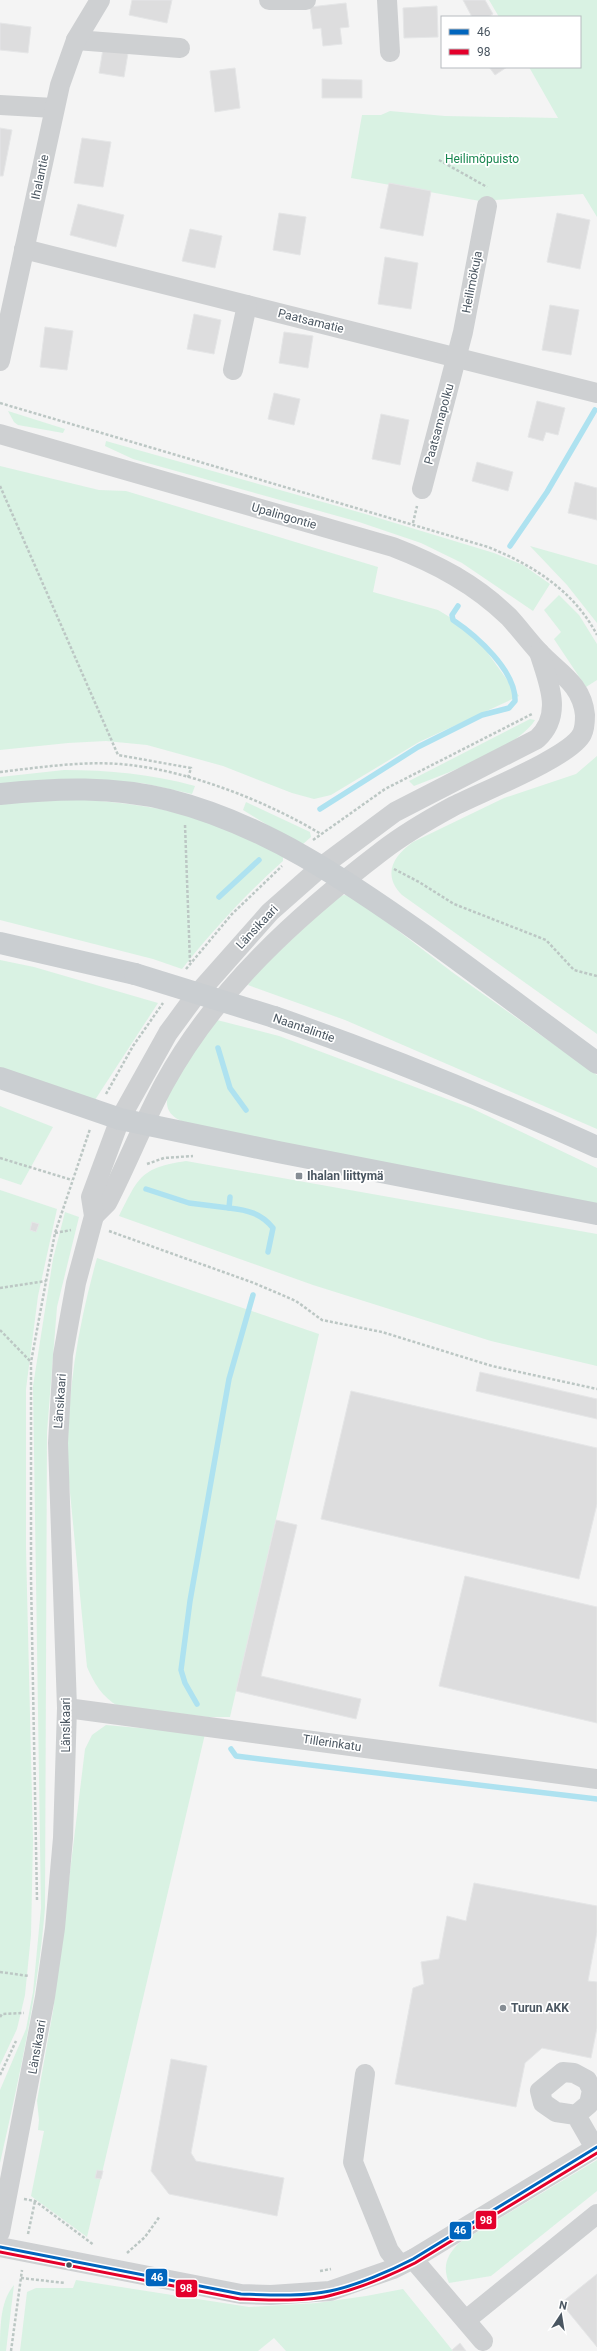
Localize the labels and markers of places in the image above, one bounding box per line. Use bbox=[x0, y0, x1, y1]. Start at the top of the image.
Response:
place label: Ihalan liittymä bbox=[307, 1169, 384, 1183]
marker: Ihalan liittymä bbox=[294, 1171, 304, 1181]
place label: Turun AKK bbox=[511, 2001, 569, 2015]
marker: Turun AKK bbox=[498, 2003, 508, 2013]
unlabelled marker bbox=[64, 2260, 74, 2270]

